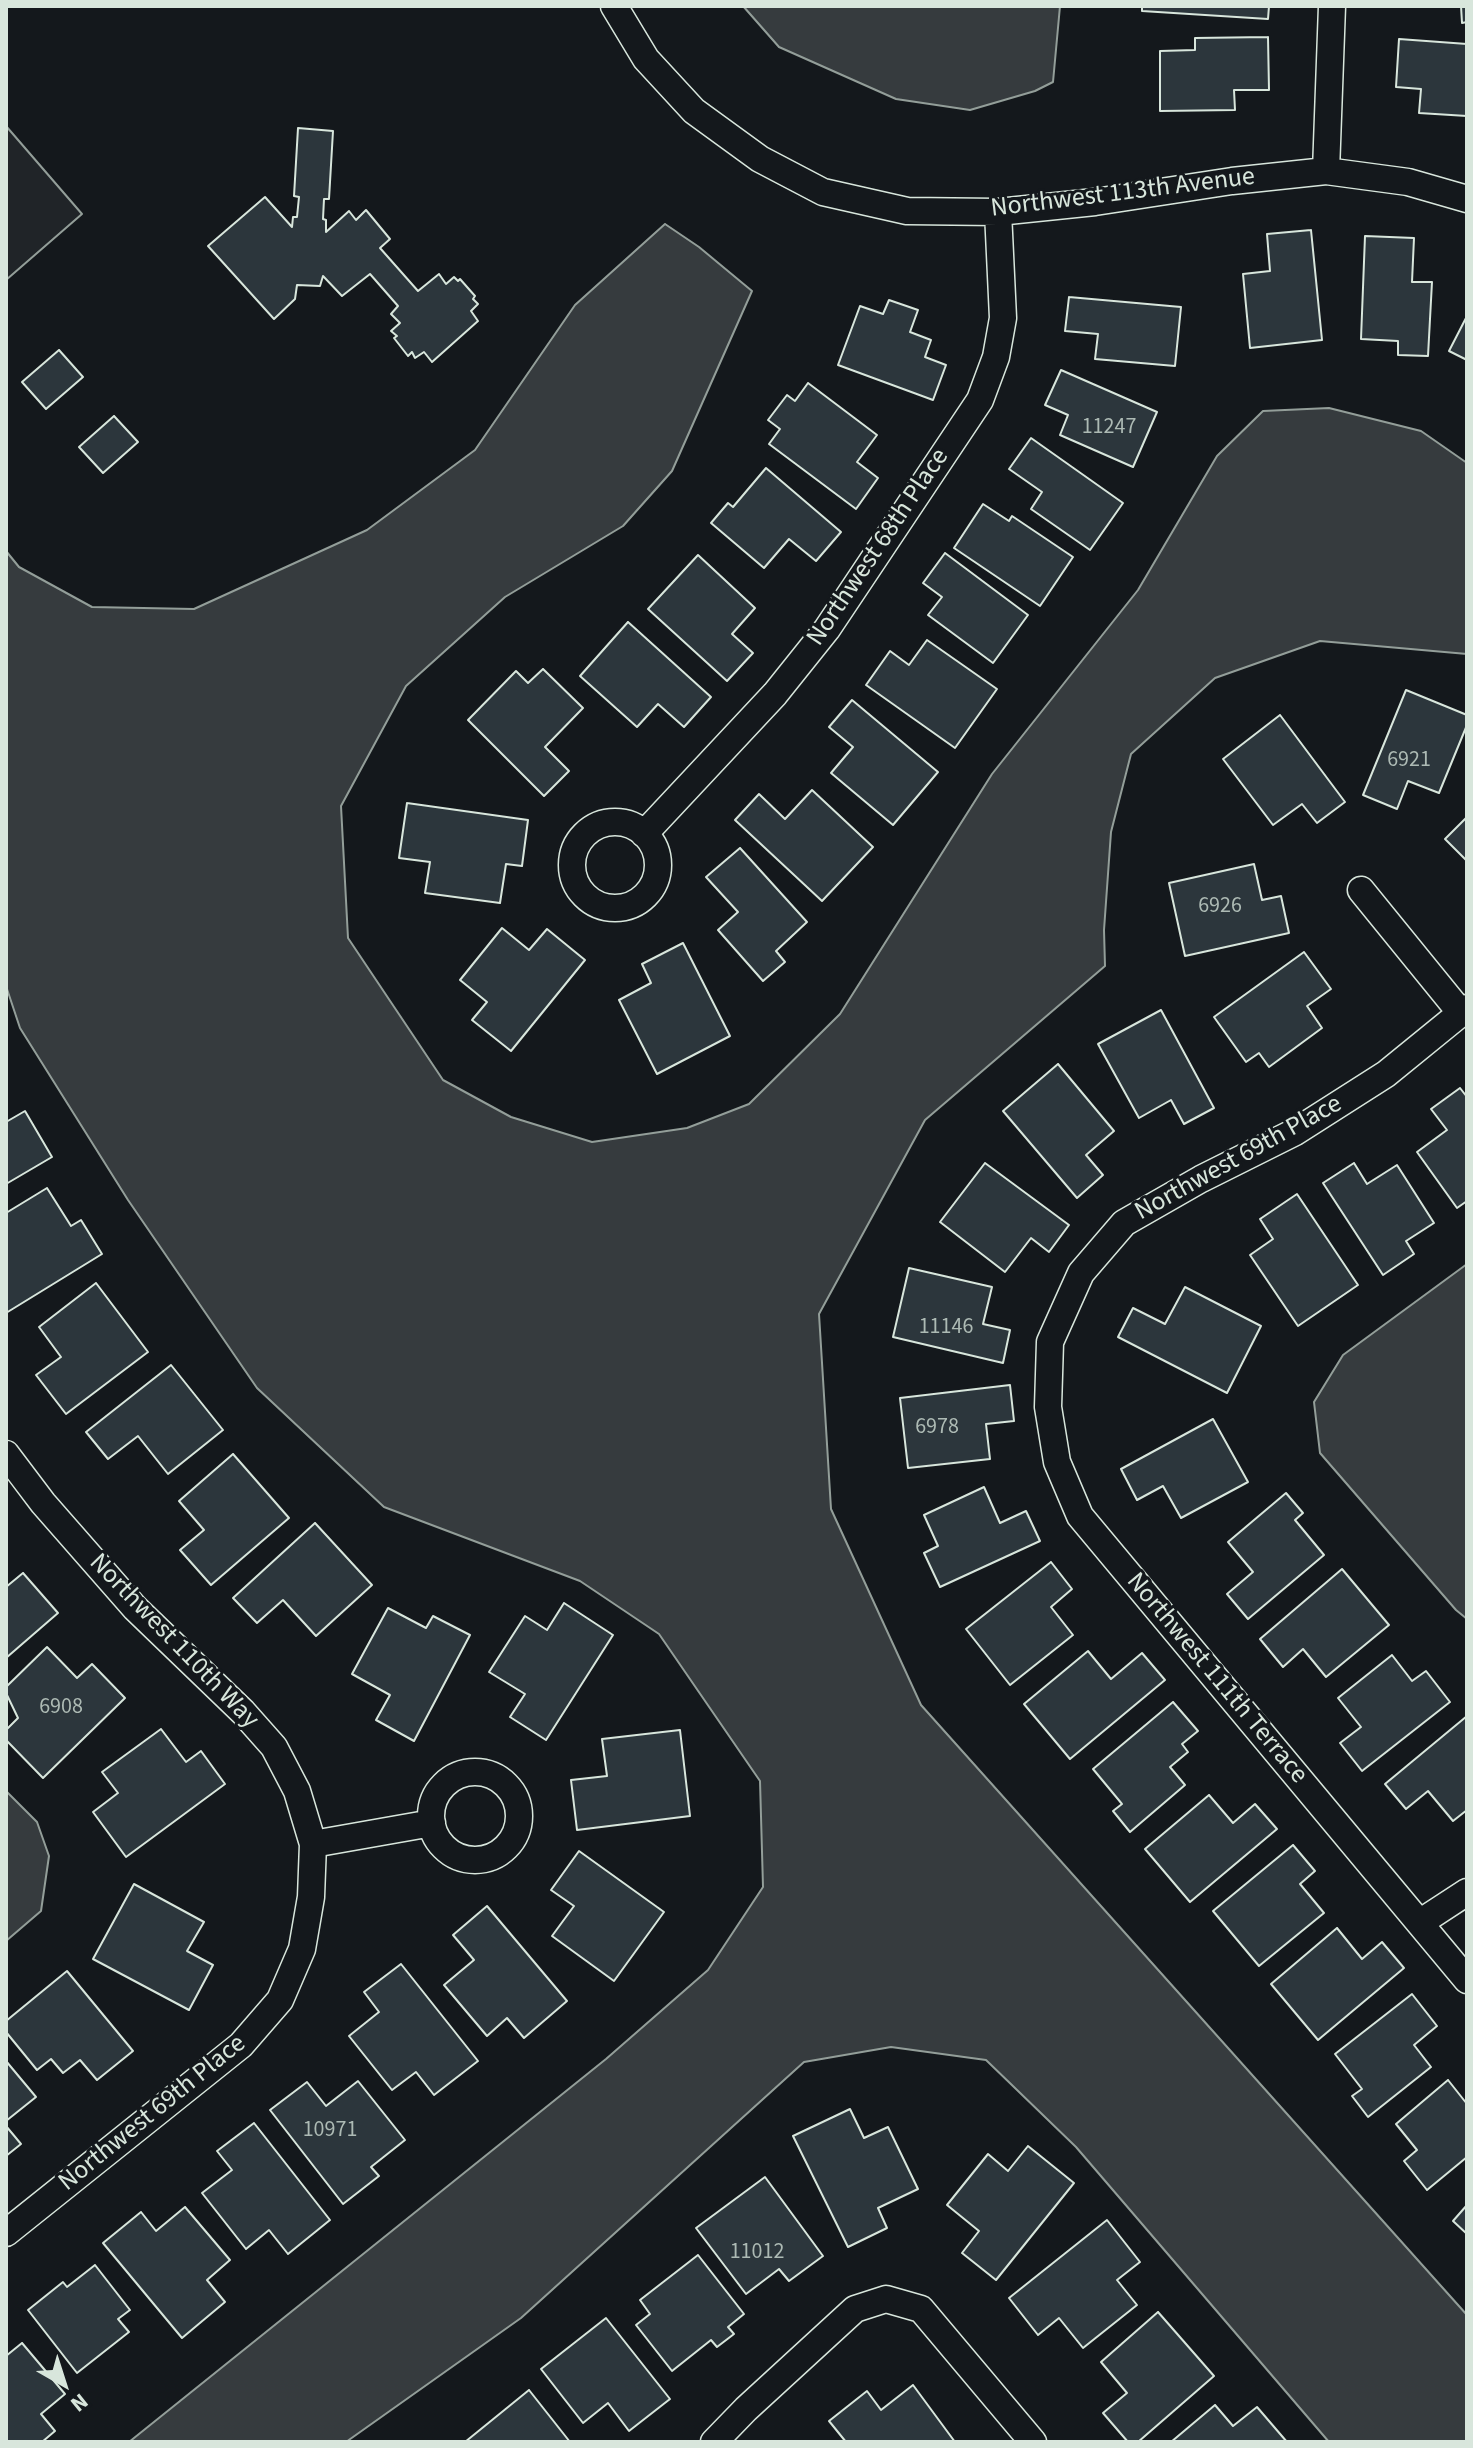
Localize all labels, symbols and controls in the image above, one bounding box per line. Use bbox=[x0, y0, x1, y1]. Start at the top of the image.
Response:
street label: Northwest 113th Avenue bbox=[989, 162, 1257, 226]
house number: 11247 bbox=[1082, 415, 1136, 441]
street label: Northwest 68th Place bbox=[801, 443, 957, 653]
house number: 6921 bbox=[1387, 748, 1431, 774]
house number: 6926 bbox=[1198, 894, 1242, 920]
street label: Northwest 69th Place bbox=[1130, 1089, 1348, 1229]
house number: 11146 bbox=[919, 1315, 973, 1341]
house number: 6978 bbox=[915, 1415, 959, 1441]
street label: Northwest 110th Way bbox=[82, 1548, 264, 1736]
street label: Northwest 111th Terrace bbox=[1119, 1567, 1313, 1791]
house number: 6908 bbox=[39, 1695, 83, 1721]
street label: Northwest 69th Place bbox=[53, 2029, 253, 2199]
house number: 10971 bbox=[303, 2118, 357, 2144]
house number: 11012 bbox=[730, 2240, 784, 2266]
north arrow bbox=[24, 2344, 104, 2424]
text: N bbox=[63, 2386, 95, 2420]

